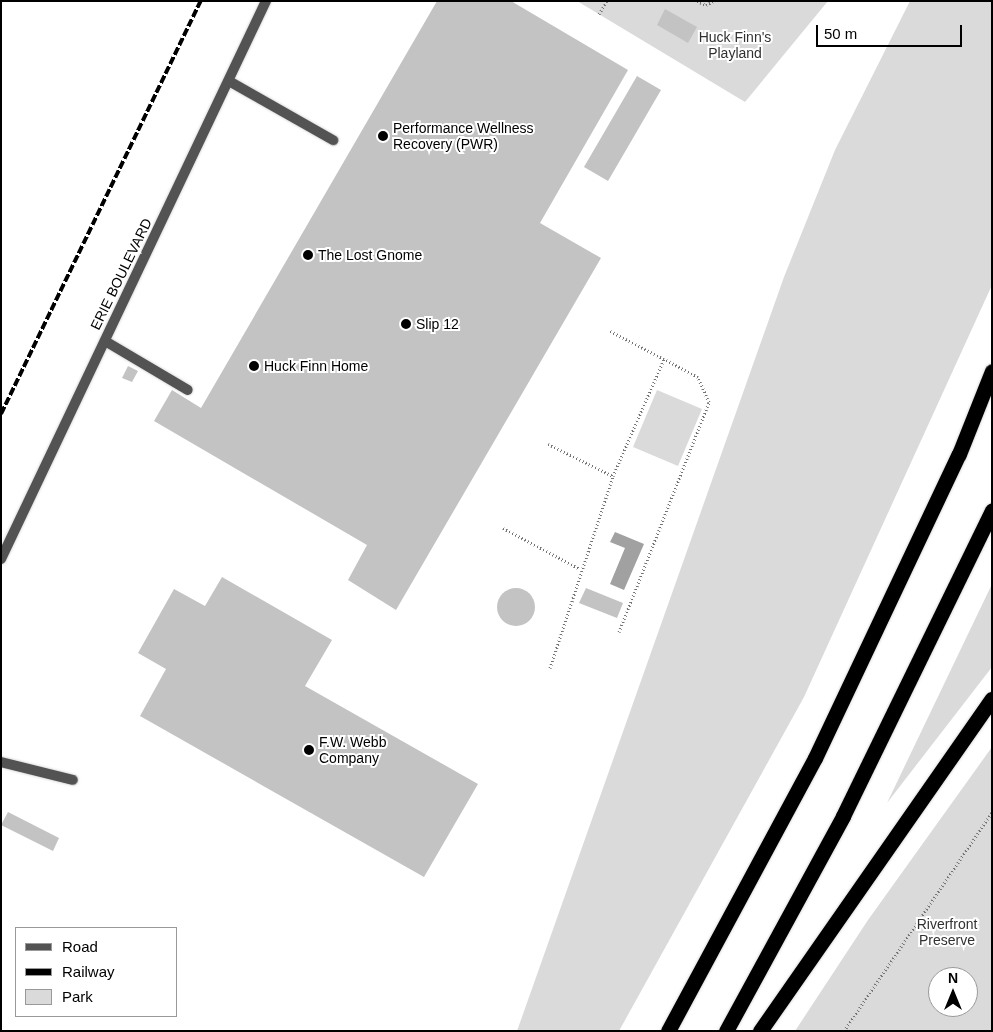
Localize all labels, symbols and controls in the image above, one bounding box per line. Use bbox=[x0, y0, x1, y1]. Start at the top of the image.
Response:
scale bar bbox=[818, 15, 964, 47]
text: 50 m bbox=[824, 25, 857, 42]
park label: Huck Finn's Playland bbox=[699, 29, 771, 62]
place label: Performance Wellness Recovery (PWR) bbox=[393, 120, 534, 152]
marker: Performance Wellness Recovery (PWR) bbox=[377, 130, 389, 142]
street label: ERIE BOULEVARD bbox=[87, 216, 155, 332]
place label: The Lost Gnome bbox=[318, 247, 422, 263]
marker: The Lost Gnome bbox=[302, 249, 314, 261]
place label: Slip 12 bbox=[416, 316, 459, 332]
marker: Slip 12 bbox=[400, 318, 412, 330]
place label: Huck Finn Home bbox=[264, 358, 368, 374]
marker: Huck Finn Home bbox=[248, 360, 260, 372]
place label: F.W. Webb Company bbox=[319, 734, 386, 766]
marker: F.W. Webb Company bbox=[303, 744, 315, 756]
park label: Riverfront Preserve bbox=[917, 916, 977, 949]
legend bbox=[15, 927, 178, 1017]
text: Road bbox=[62, 938, 98, 955]
text: Railway bbox=[62, 963, 115, 980]
north arrow bbox=[928, 967, 978, 1017]
text: N bbox=[948, 970, 958, 986]
text: Park bbox=[62, 988, 93, 1005]

